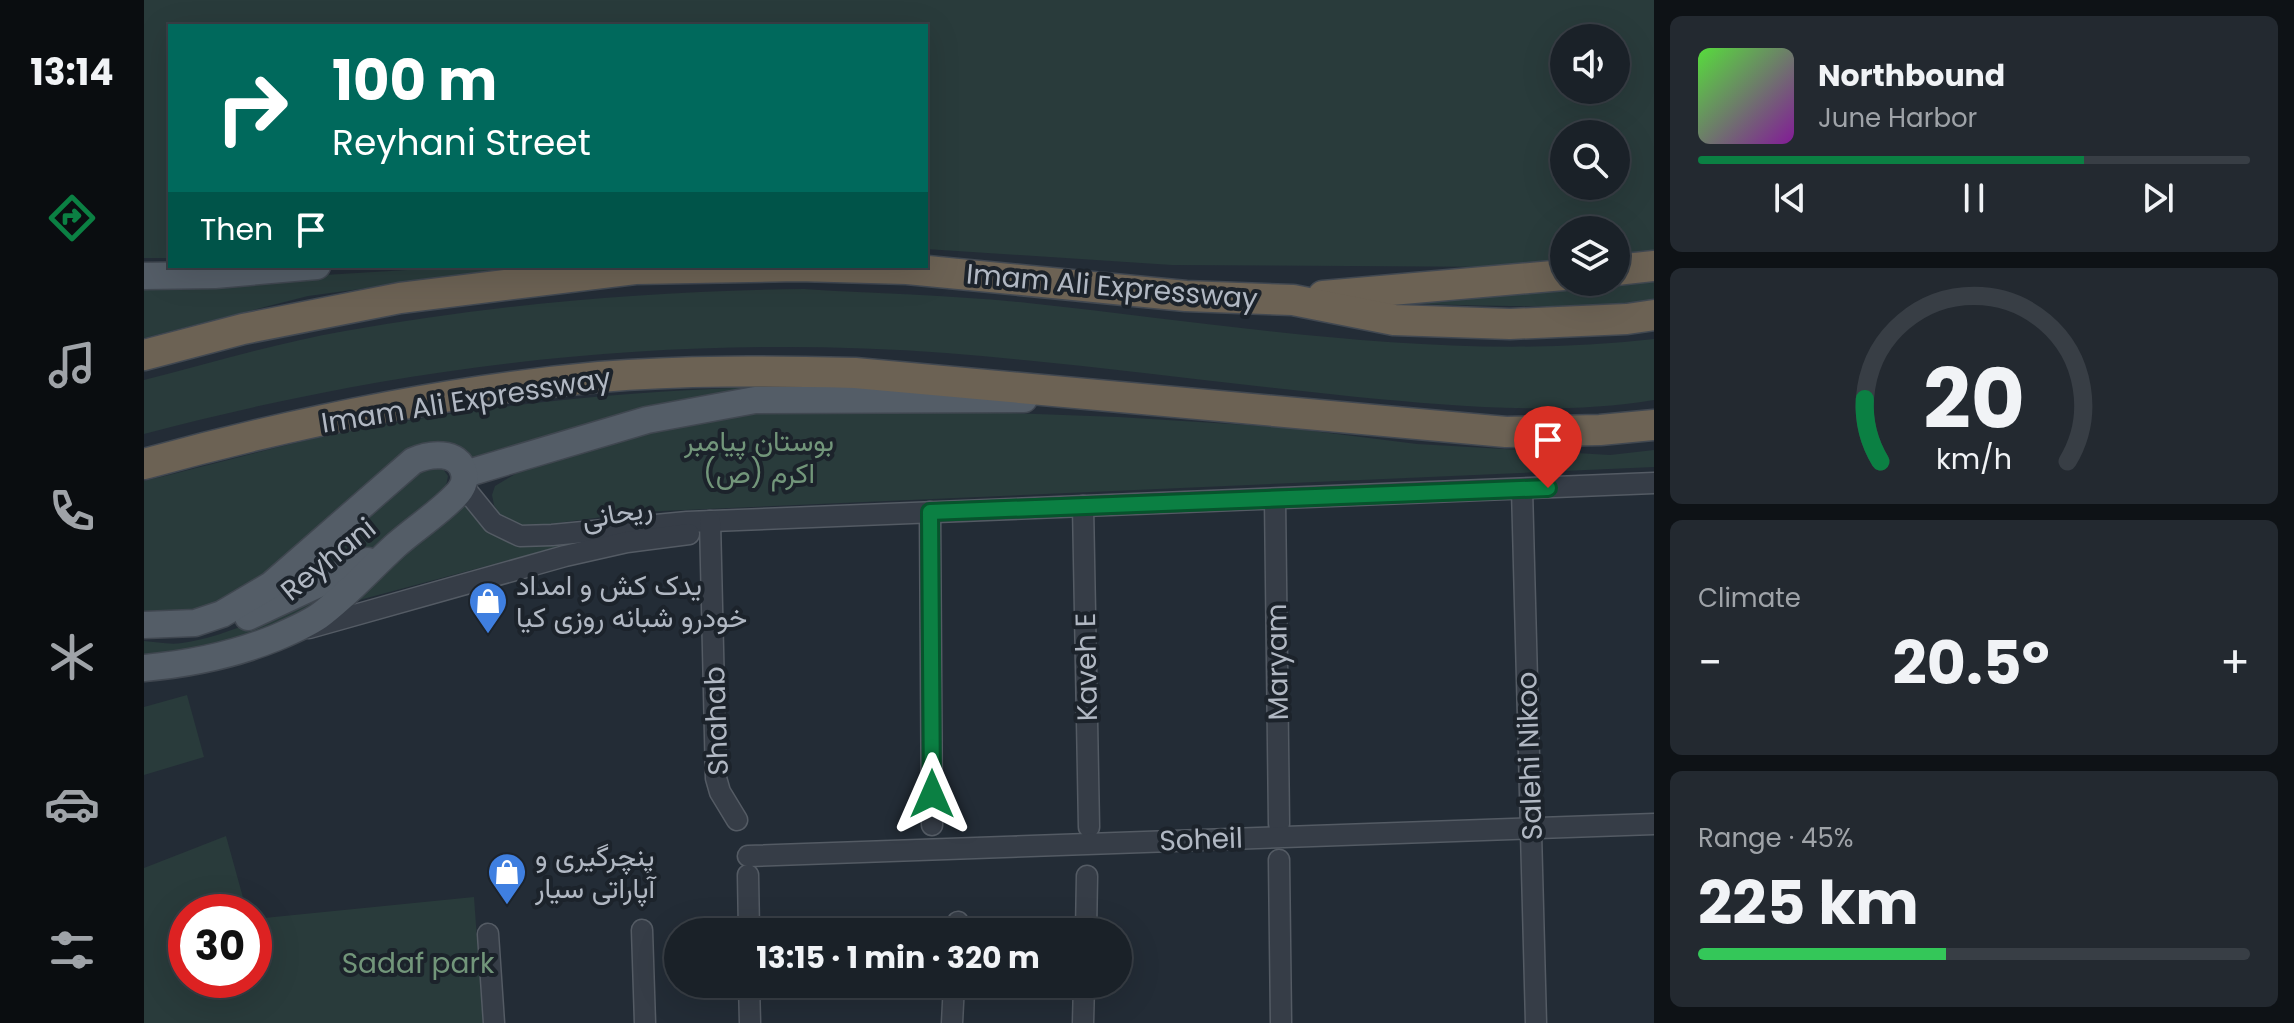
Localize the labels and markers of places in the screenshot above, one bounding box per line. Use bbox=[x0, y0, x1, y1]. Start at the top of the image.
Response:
pin bbox=[1514, 406, 1582, 488]
place label: یدک کش و امداد خودرو شبانه روزی کیا bbox=[516, 566, 747, 637]
shop icon: یدک کش و امداد خودرو شبانه روزی کیا bbox=[467, 580, 509, 635]
place label: پنچرگیری و آپاراتی سیار bbox=[534, 837, 658, 908]
shop icon: پنچرگیری و آپاراتی سیار bbox=[486, 851, 528, 906]

